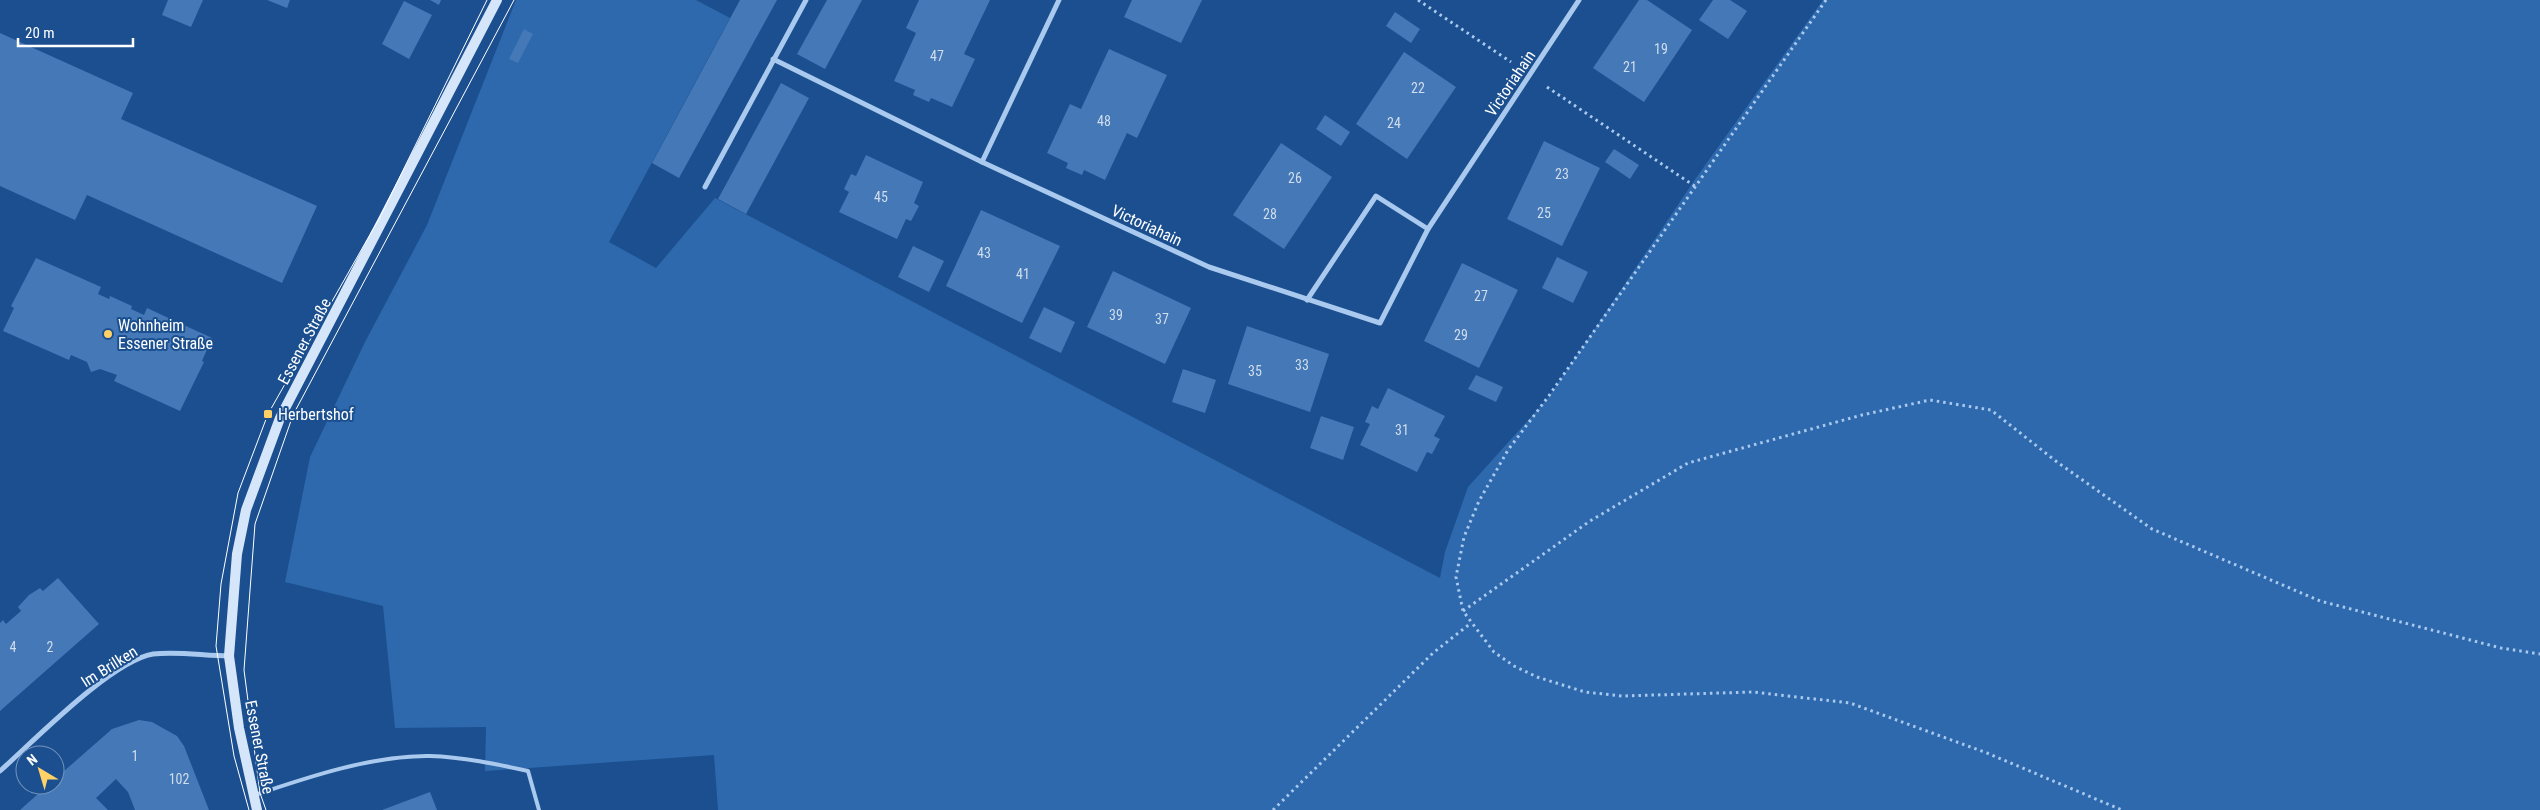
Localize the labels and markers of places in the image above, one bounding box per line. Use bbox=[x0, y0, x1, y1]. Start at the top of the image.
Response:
place label: Wohnheim Essener Straße bbox=[118, 316, 213, 353]
marker: Wohnheim Essener Straße bbox=[102, 328, 114, 340]
place label: Herbertshof bbox=[278, 405, 354, 424]
marker: Herbertshof bbox=[262, 408, 274, 420]

